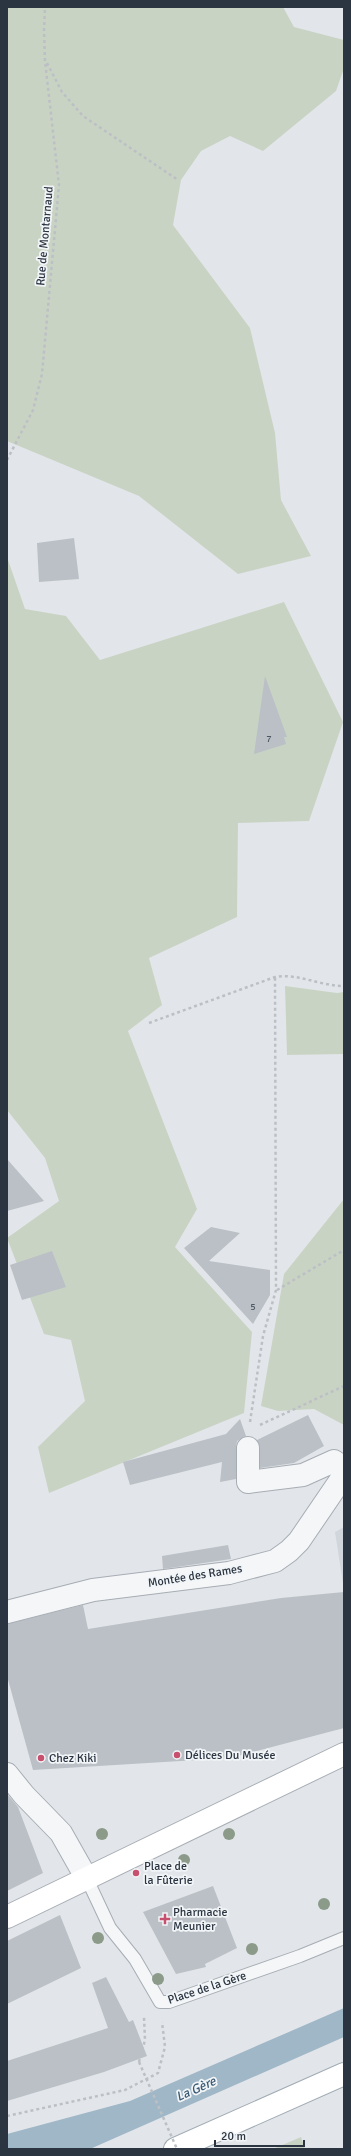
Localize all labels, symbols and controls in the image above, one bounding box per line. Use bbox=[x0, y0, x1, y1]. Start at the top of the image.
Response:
street label: Rue de Montarnaud bbox=[33, 186, 57, 286]
house number: 7 bbox=[266, 733, 272, 745]
house number: 5 bbox=[250, 1301, 256, 1313]
street label: Montée des Rames bbox=[147, 1561, 243, 1591]
place label: Délices Du Musée bbox=[185, 1748, 275, 1763]
marker: Délices Du Musée bbox=[172, 1750, 182, 1760]
place label: Chez Kiki bbox=[49, 1751, 96, 1766]
marker: Chez Kiki bbox=[36, 1753, 46, 1763]
place label: Place de la Fûterie bbox=[144, 1859, 193, 1888]
marker: Place de la Fûterie bbox=[131, 1868, 141, 1878]
place label: Pharmacie Meunier bbox=[173, 1905, 227, 1934]
marker: Pharmacie Meunier bbox=[160, 1914, 170, 1924]
street label: Place de la Gère bbox=[166, 1968, 248, 2008]
water label: La Gère bbox=[174, 2073, 220, 2105]
scale bar bbox=[215, 2122, 304, 2148]
text: 20 m bbox=[221, 2129, 246, 2144]

